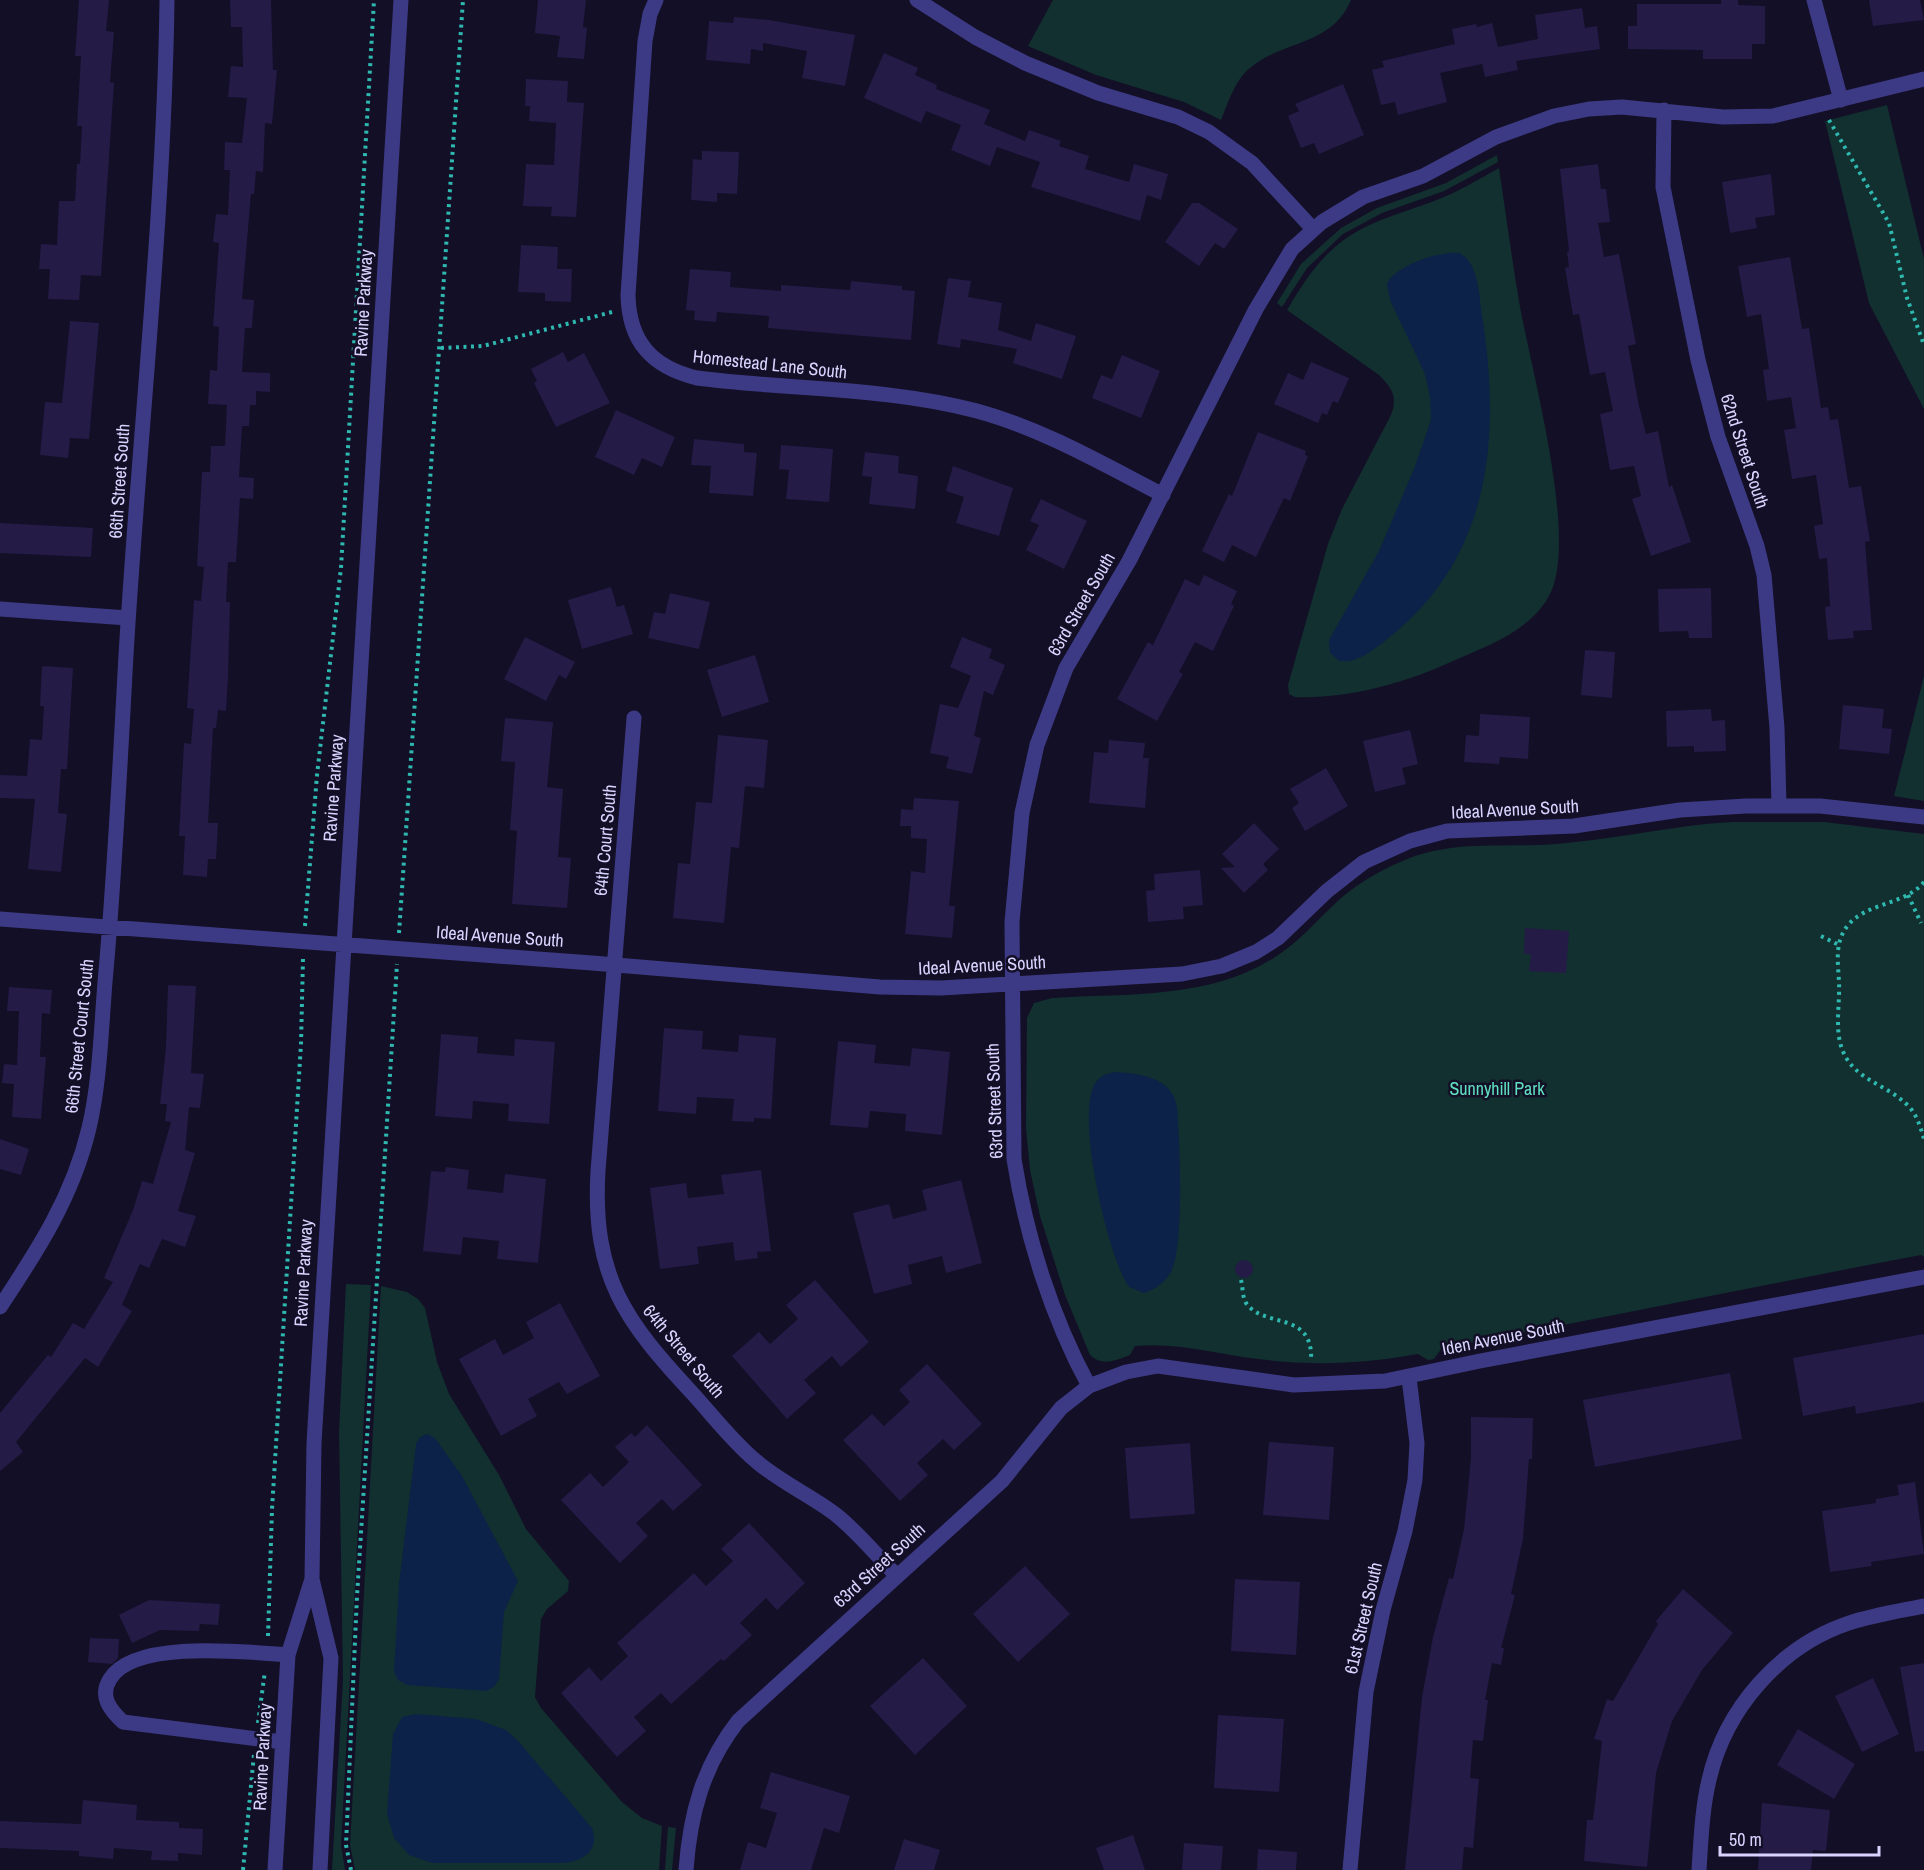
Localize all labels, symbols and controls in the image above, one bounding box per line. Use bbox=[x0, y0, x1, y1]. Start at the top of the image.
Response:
street label: Ravine Parkway bbox=[348, 248, 378, 357]
street label: Homestead Lane South bbox=[692, 343, 848, 385]
street label: 62nd Street South bbox=[1715, 391, 1775, 511]
street label: 66th Street South bbox=[103, 423, 135, 539]
street label: 63rd Street South bbox=[1041, 548, 1121, 660]
street label: Ravine Parkway bbox=[317, 733, 349, 842]
street label: 64th Court South bbox=[588, 783, 622, 897]
street label: Ideal Avenue South bbox=[1451, 793, 1579, 825]
street label: Ideal Avenue South bbox=[435, 919, 565, 953]
street label: Ideal Avenue South bbox=[918, 949, 1046, 981]
street label: 66th Street Court South bbox=[58, 958, 100, 1114]
street label: 63rd Street South bbox=[979, 1043, 1009, 1159]
park label: Sunnyhill Park bbox=[1449, 1076, 1545, 1101]
street label: Ravine Parkway bbox=[288, 1218, 318, 1327]
street label: 64th Street South bbox=[637, 1299, 731, 1403]
street label: Iden Avenue South bbox=[1440, 1313, 1566, 1361]
street label: 63rd Street South bbox=[828, 1517, 930, 1613]
street label: 61st Street South bbox=[1338, 1560, 1388, 1676]
street label: Ravine Parkway bbox=[247, 1702, 277, 1811]
scale bar bbox=[1720, 1819, 1879, 1857]
text: 50 m bbox=[1729, 1827, 1762, 1852]

